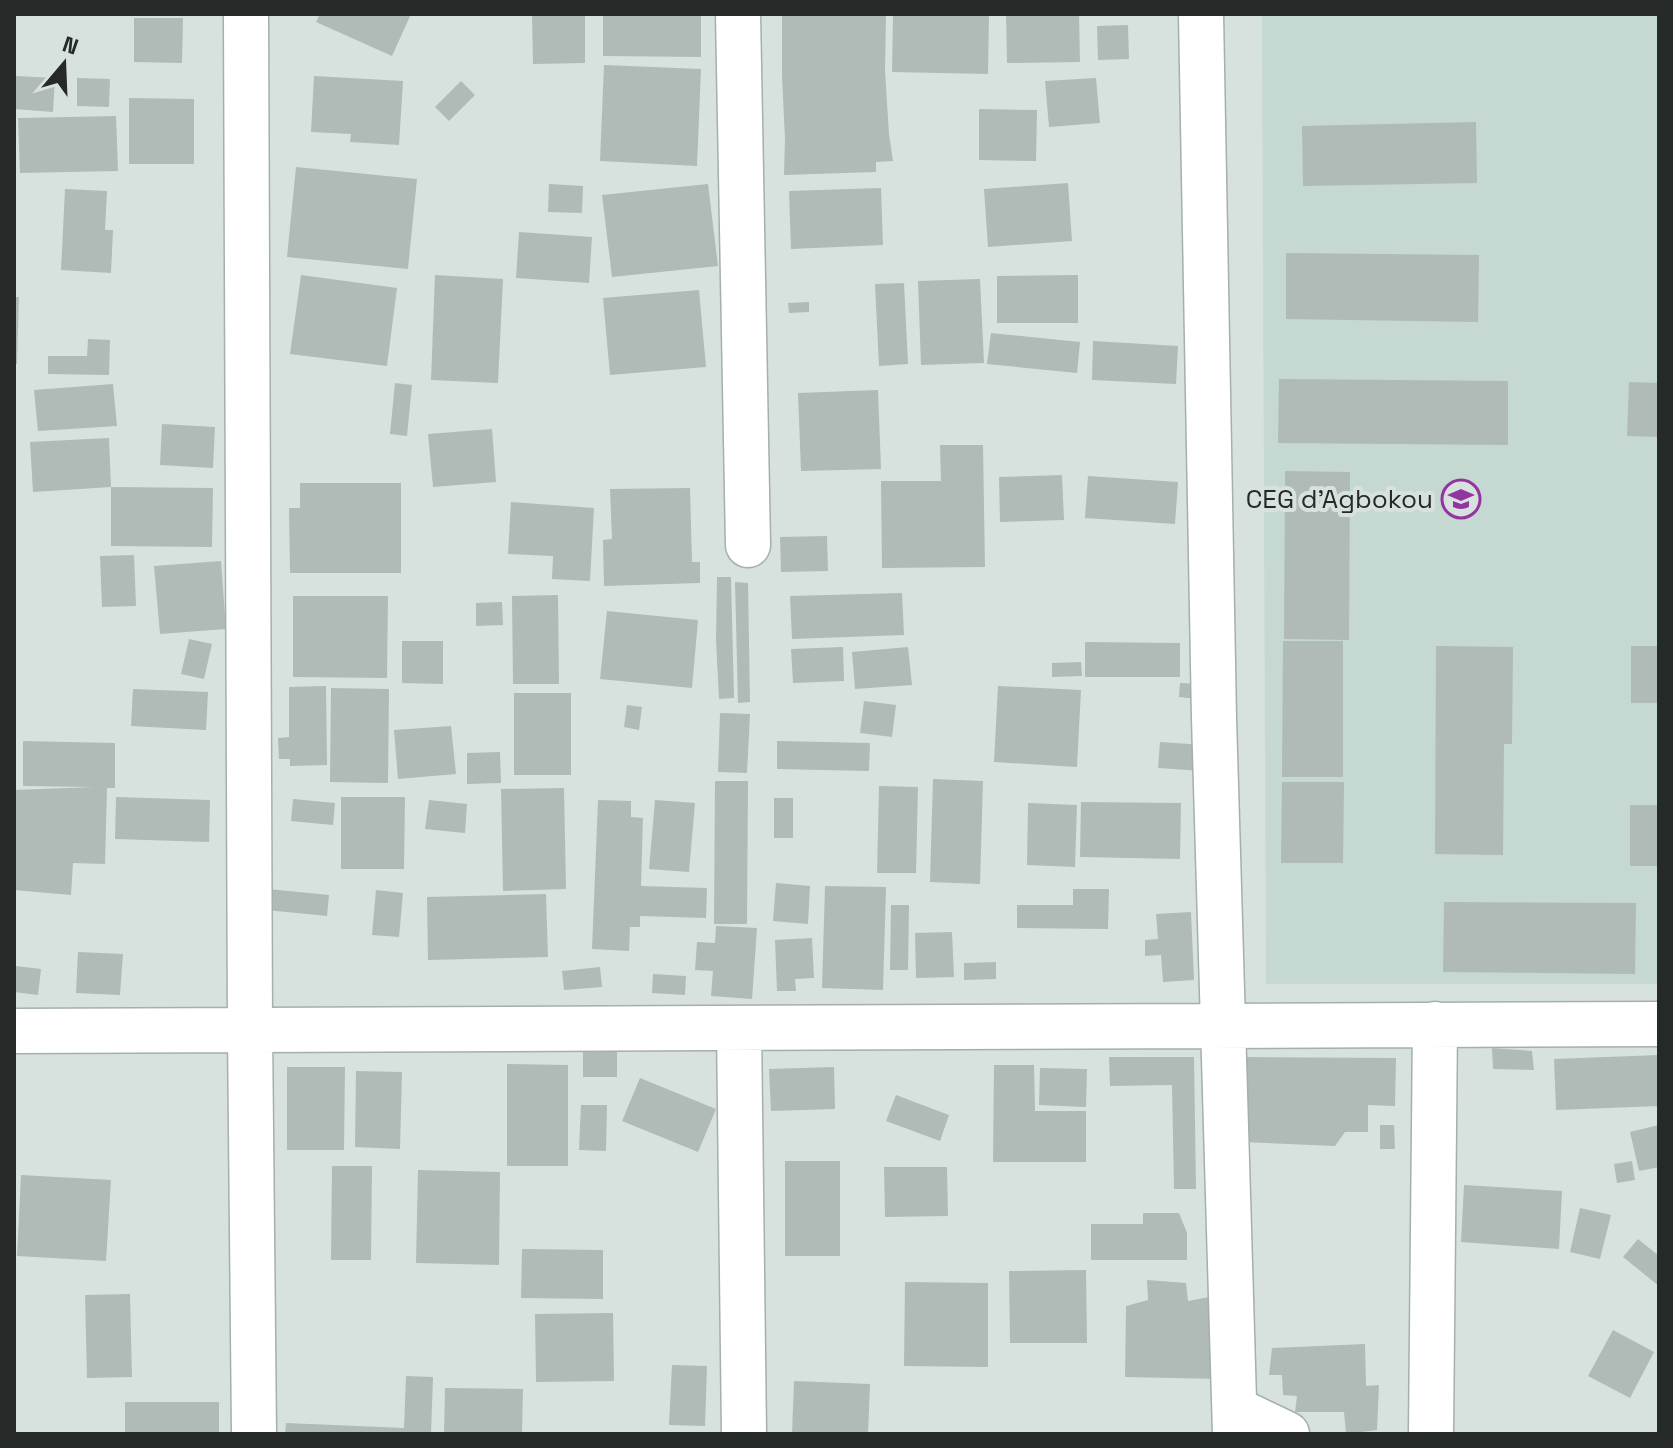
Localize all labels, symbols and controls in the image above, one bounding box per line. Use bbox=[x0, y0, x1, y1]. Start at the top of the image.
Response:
north arrow bbox=[24, 24, 104, 104]
text: N bbox=[59, 29, 82, 61]
school or university icon: CEG d'Agbokou bbox=[1440, 478, 1482, 520]
place label: CEG d'Agbokou bbox=[1246, 482, 1433, 516]

